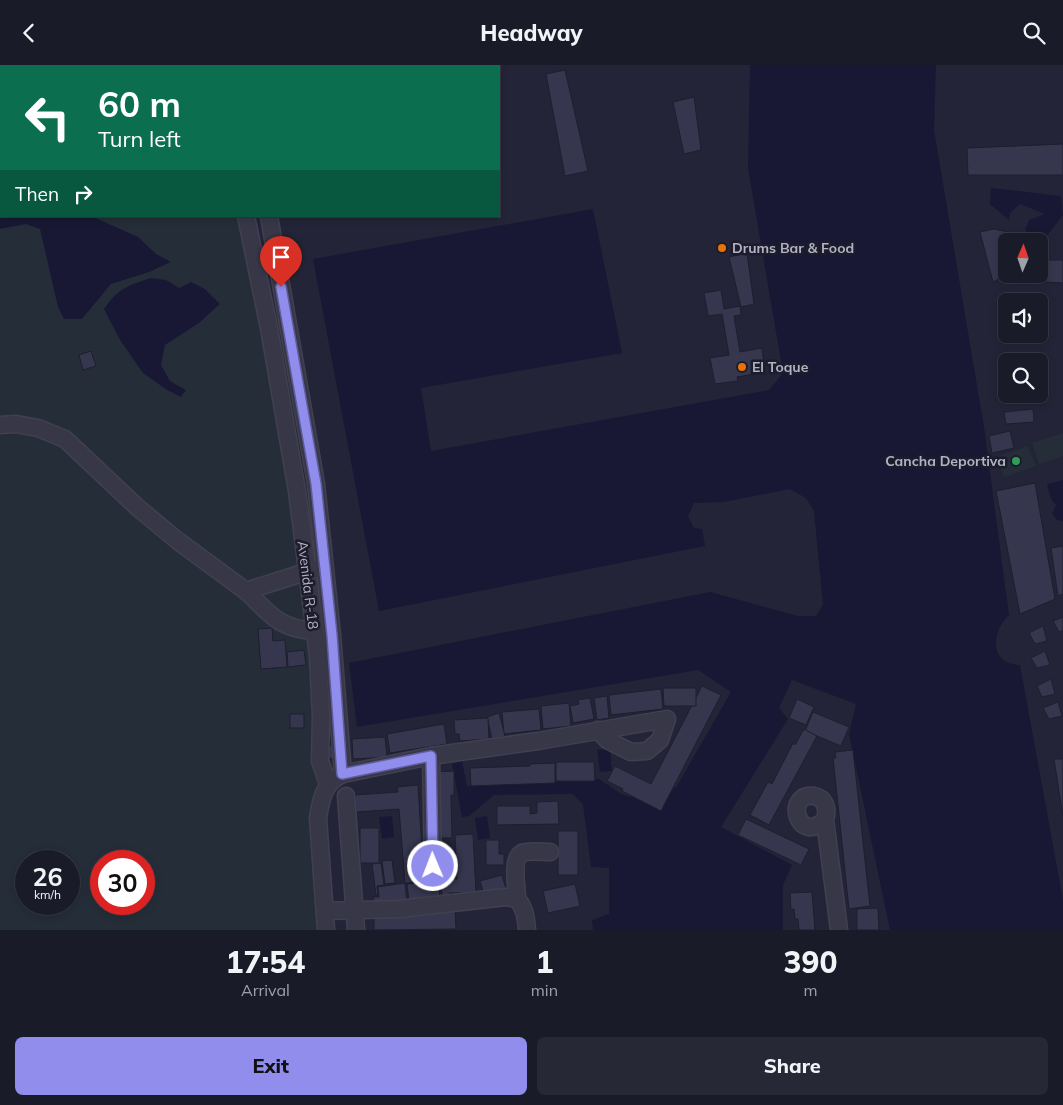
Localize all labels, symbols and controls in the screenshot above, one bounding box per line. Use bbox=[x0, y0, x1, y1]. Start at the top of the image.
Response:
icon: back bbox=[15, 19, 43, 47]
text: Headway bbox=[480, 19, 583, 47]
icon: search bbox=[1020, 19, 1048, 47]
text: 60 m bbox=[98, 82, 181, 126]
icon: left bbox=[15, 85, 80, 150]
text: Turn left bbox=[98, 125, 181, 153]
icon: right bbox=[69, 180, 97, 208]
text: Then bbox=[15, 182, 59, 206]
north arrow bbox=[998, 233, 1048, 283]
map controls bbox=[998, 233, 1048, 403]
pin bbox=[260, 236, 302, 287]
place label: Drums Bar & Food bbox=[732, 239, 854, 257]
marker: Drums Bar & Food bbox=[716, 242, 728, 254]
icon: arrive bbox=[267, 243, 295, 271]
button: sound bbox=[998, 293, 1048, 343]
button: search bbox=[998, 353, 1048, 403]
place label: El Toque bbox=[752, 358, 809, 376]
marker: El Toque bbox=[736, 361, 748, 373]
place label: Cancha Deportiva bbox=[885, 452, 1006, 470]
marker: Cancha Deportiva bbox=[1010, 455, 1022, 467]
street label: Avenida R-18 bbox=[294, 540, 322, 630]
position arrow bbox=[406, 839, 458, 891]
speed limit sign: 30 bbox=[90, 850, 155, 915]
text: 26 bbox=[32, 861, 63, 892]
text: km/h bbox=[34, 887, 61, 902]
text: 17:54 bbox=[225, 943, 305, 981]
text: 1 bbox=[535, 943, 553, 981]
text: 390 bbox=[784, 943, 838, 981]
text: Arrival bbox=[241, 980, 290, 1000]
text: min bbox=[531, 980, 558, 1000]
text: m bbox=[803, 980, 818, 1000]
button: Exit bbox=[15, 1037, 527, 1095]
button: Share bbox=[537, 1037, 1048, 1095]

